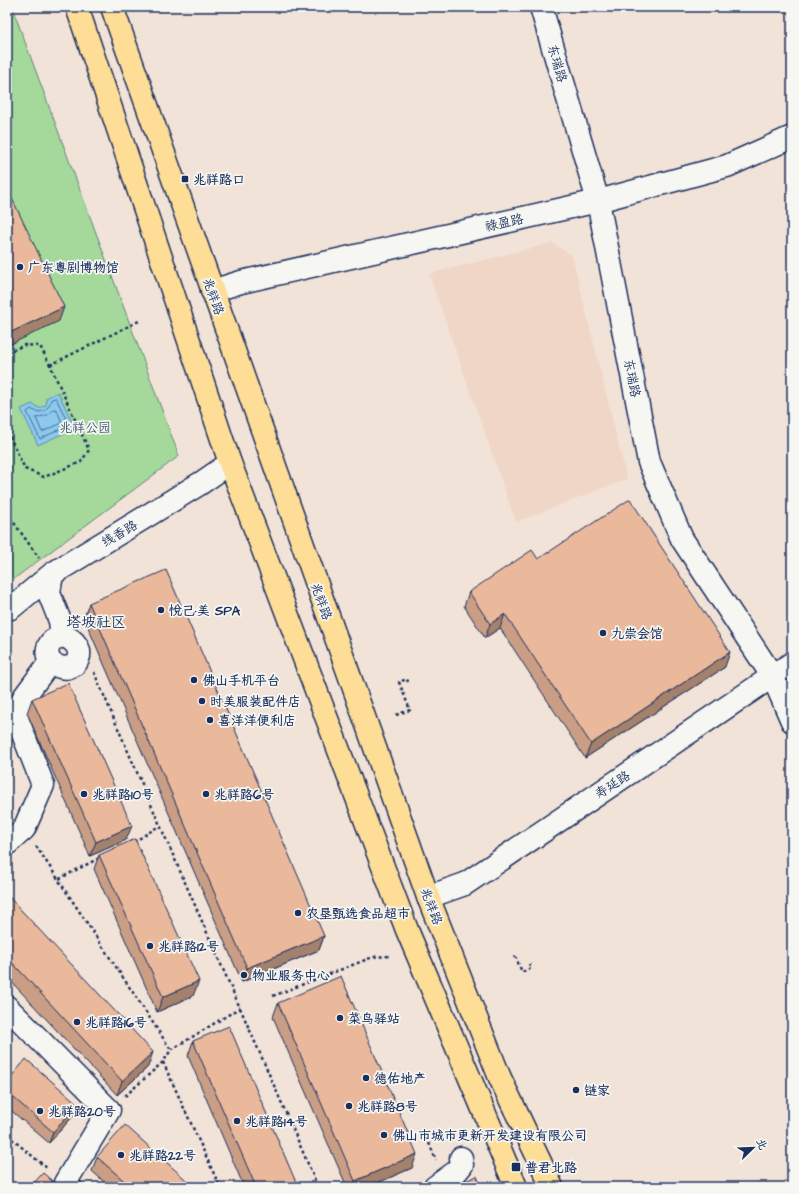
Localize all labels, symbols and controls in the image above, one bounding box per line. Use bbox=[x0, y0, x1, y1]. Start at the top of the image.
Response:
street label: 东瑞路 bbox=[543, 42, 571, 85]
place label: 兆祥路口 bbox=[193, 171, 245, 189]
marker: 兆祥路口 bbox=[180, 174, 190, 184]
street label: 禄盈路 bbox=[483, 210, 525, 236]
place label: 广东粤剧博物馆 bbox=[28, 259, 119, 277]
marker: 广东粤剧博物馆 bbox=[15, 262, 25, 272]
street label: 兆祥路 bbox=[198, 275, 228, 318]
street label: 东瑞路 bbox=[619, 357, 645, 399]
park label: 兆祥公园 bbox=[59, 419, 111, 437]
street label: 线香路 bbox=[98, 516, 141, 552]
street label: 兆祥路 bbox=[306, 580, 336, 623]
place label: 悦己·美 SPA bbox=[169, 602, 241, 620]
marker: 悦己·美 SPA bbox=[156, 605, 166, 615]
district label: 塔坡社区 bbox=[66, 612, 126, 633]
place label: 九崇会馆 bbox=[611, 625, 663, 643]
marker: 九崇会馆 bbox=[598, 628, 608, 638]
place label: 佛山手机平台 bbox=[202, 672, 280, 690]
marker: 佛山手机平台 bbox=[189, 675, 199, 685]
place label: 时美服装配件店 bbox=[210, 693, 301, 711]
marker: 时美服装配件店 bbox=[197, 696, 207, 706]
place label: 喜洋洋便利店 bbox=[218, 712, 296, 730]
marker: 喜洋洋便利店 bbox=[205, 715, 215, 725]
street label: 寿延路 bbox=[591, 767, 634, 803]
place label: 兆祥路10号 bbox=[92, 786, 154, 804]
place label: 兆祥路6号 bbox=[214, 786, 274, 804]
marker: 兆祥路10号 bbox=[79, 789, 89, 799]
marker: 兆祥路6号 bbox=[201, 789, 211, 799]
street label: 兆祥路 bbox=[416, 885, 446, 928]
place label: 农垦甄选食品超市 bbox=[306, 905, 410, 923]
marker: 农垦甄选食品超市 bbox=[293, 908, 303, 918]
place label: 兆祥路12号 bbox=[158, 938, 219, 956]
marker: 兆祥路12号 bbox=[145, 941, 155, 951]
place label: 物业服务中心 bbox=[252, 967, 330, 985]
marker: 物业服务中心 bbox=[239, 970, 249, 980]
place label: 菜鸟驿站 bbox=[348, 1010, 400, 1028]
marker: 菜鸟驿站 bbox=[335, 1013, 345, 1023]
place label: 兆祥路16号 bbox=[85, 1014, 147, 1032]
marker: 兆祥路16号 bbox=[72, 1017, 82, 1027]
place label: 德佑地产 bbox=[374, 1070, 426, 1088]
marker: 德佑地产 bbox=[361, 1073, 371, 1083]
place label: 链家 bbox=[584, 1082, 610, 1100]
marker: 链家 bbox=[571, 1085, 581, 1095]
place label: 兆祥路8号 bbox=[357, 1098, 417, 1116]
marker: 兆祥路8号 bbox=[344, 1101, 354, 1111]
place label: 兆祥路20号 bbox=[48, 1103, 116, 1121]
marker: 兆祥路20号 bbox=[35, 1106, 45, 1116]
place label: 兆祥路14号 bbox=[245, 1113, 308, 1131]
marker: 兆祥路14号 bbox=[232, 1116, 242, 1126]
place label: 佛山市城市更新开发建设有限公司 bbox=[392, 1127, 587, 1145]
north arrow bbox=[733, 1128, 773, 1168]
marker: 佛山市城市更新开发建设有限公司 bbox=[379, 1130, 389, 1140]
text: 北 bbox=[753, 1136, 771, 1152]
place label: 兆祥路22号 bbox=[129, 1147, 196, 1165]
marker: 兆祥路22号 bbox=[116, 1150, 126, 1160]
place label: 普君北路 bbox=[525, 1159, 577, 1177]
marker: 普君北路 bbox=[510, 1161, 522, 1173]

